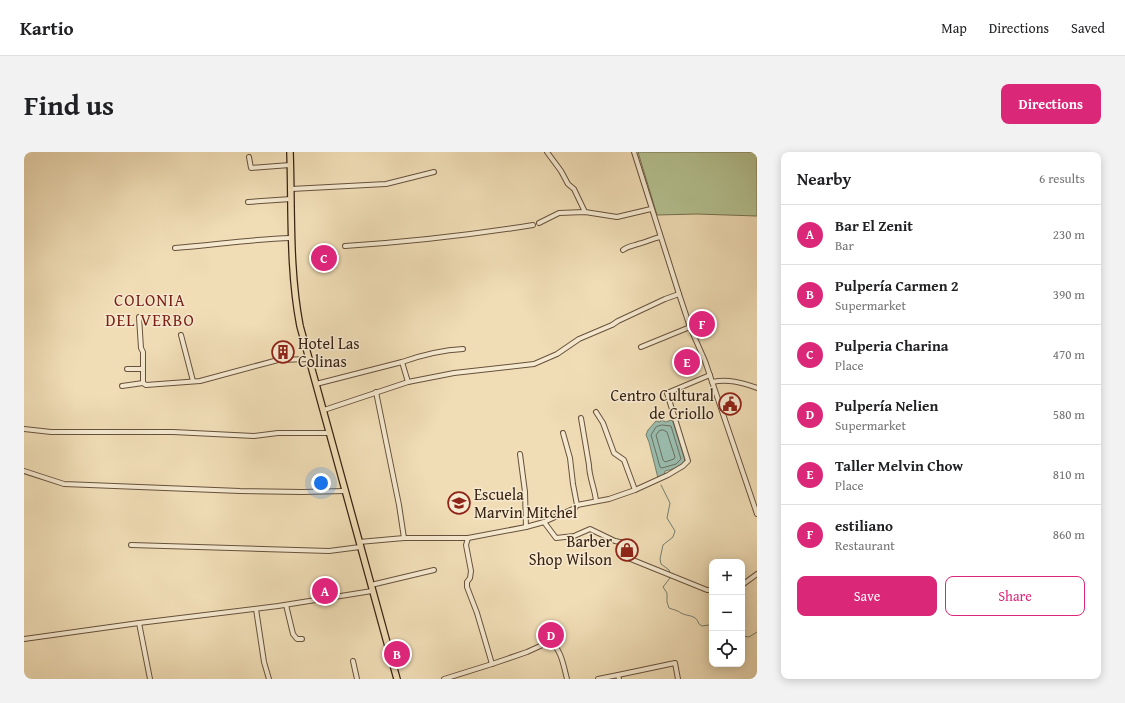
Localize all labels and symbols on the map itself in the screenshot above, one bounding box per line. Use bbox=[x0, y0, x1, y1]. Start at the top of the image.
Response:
pin: C bbox=[311, 243, 337, 273]
district label: COLONIA DEL VERBO bbox=[105, 287, 195, 332]
pin: F bbox=[689, 309, 715, 339]
place label: Hotel Las Colinas bbox=[298, 331, 360, 373]
building icon: Hotel Las Colinas bbox=[270, 339, 296, 365]
pin: E bbox=[674, 347, 700, 377]
place label: Centro Cultural de Criollo bbox=[610, 383, 715, 425]
public building icon: Centro Cultural de Criollo bbox=[717, 391, 743, 417]
your location bbox=[311, 473, 331, 493]
place label: Escuela Marvin Mitchel bbox=[474, 482, 578, 524]
school or university icon: Escuela Marvin Mitchel bbox=[446, 490, 472, 516]
place label: Barber Shop Wilson bbox=[529, 529, 612, 571]
shop icon: Barber Shop Wilson bbox=[614, 537, 640, 563]
pin: A bbox=[312, 576, 338, 606]
pin: D bbox=[538, 620, 564, 650]
pin: B bbox=[384, 639, 410, 669]

